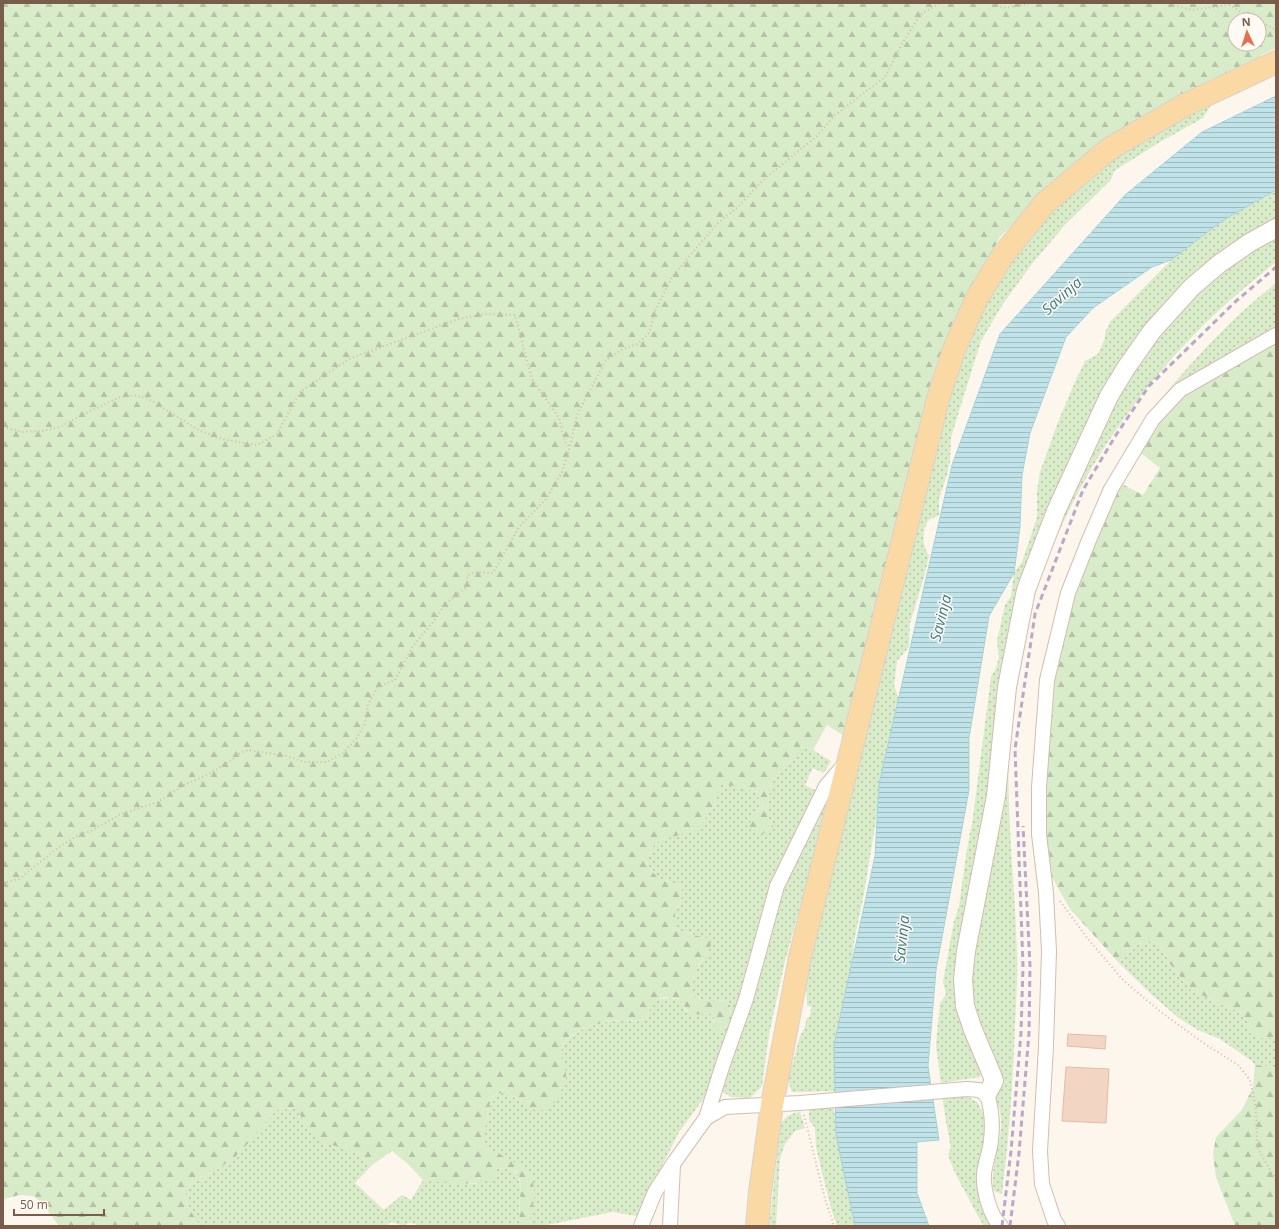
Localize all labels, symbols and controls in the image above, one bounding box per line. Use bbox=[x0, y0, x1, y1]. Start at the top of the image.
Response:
north arrow bbox=[1227, 12, 1267, 52]
text: N bbox=[1241, 14, 1251, 29]
water label: Savinja bbox=[1037, 272, 1086, 319]
water label: Savinja bbox=[925, 592, 956, 643]
water label: Savinja bbox=[889, 914, 913, 964]
scale bar bbox=[14, 1191, 104, 1217]
text: 50 m bbox=[20, 1196, 48, 1213]

